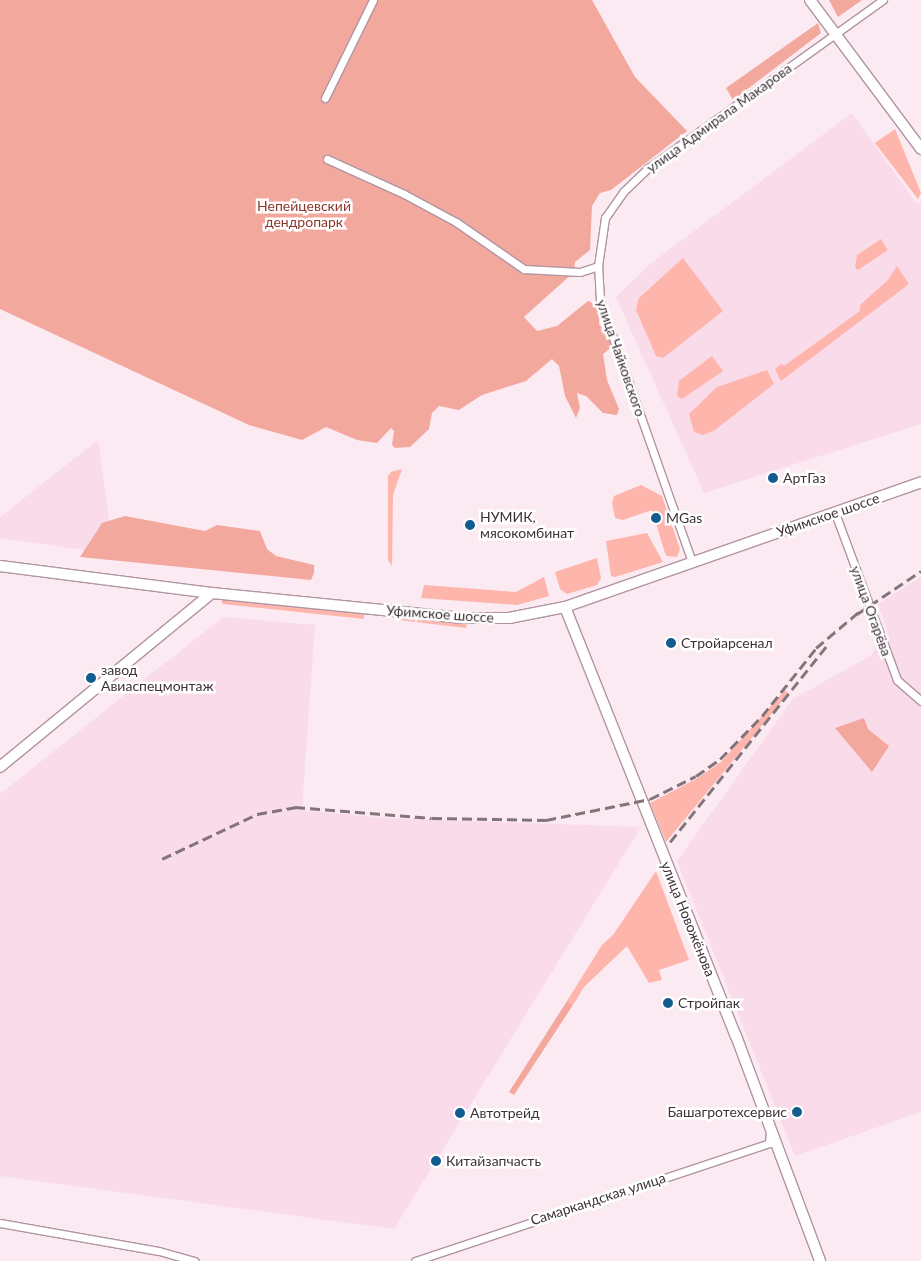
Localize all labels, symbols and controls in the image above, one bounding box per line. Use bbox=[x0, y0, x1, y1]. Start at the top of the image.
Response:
street label: улица Адмирала Макарова bbox=[643, 60, 795, 176]
park label: Непейцевский дендропарк bbox=[257, 198, 351, 230]
street label: улица Чайковского bbox=[593, 297, 649, 419]
place label: АртГаз bbox=[783, 470, 826, 486]
marker: АртГаз bbox=[767, 472, 779, 484]
street label: Уфимское шоссе bbox=[774, 490, 882, 540]
place label: НУМИК, мясокомбинат bbox=[480, 509, 574, 542]
place label: MGas bbox=[666, 510, 702, 526]
marker: MGas bbox=[650, 512, 662, 524]
marker: НУМИК, мясокомбинат bbox=[464, 519, 476, 531]
street label: улица Огарёва bbox=[847, 564, 895, 658]
street label: Уфимское шоссе bbox=[386, 602, 494, 626]
place label: Стройарсенал bbox=[681, 635, 773, 651]
marker: Стройарсенал bbox=[665, 637, 677, 649]
place label: завод Авиаспецмонтаж bbox=[101, 662, 214, 694]
marker: завод Авиаспецмонтаж bbox=[85, 672, 97, 684]
street label: улица Новожёнова bbox=[657, 859, 719, 979]
place label: Стройпак bbox=[678, 995, 740, 1011]
marker: Стройпак bbox=[662, 997, 674, 1009]
place label: Башагротехсервис bbox=[667, 1104, 787, 1120]
place label: Автотрейд bbox=[470, 1105, 540, 1121]
marker: Башагротехсервис bbox=[791, 1106, 803, 1118]
marker: Автотрейд bbox=[454, 1107, 466, 1119]
place label: Китайзапчасть bbox=[446, 1153, 541, 1169]
marker: Китайзапчасть bbox=[430, 1155, 442, 1167]
street label: Самаркандская улица bbox=[528, 1169, 668, 1229]

